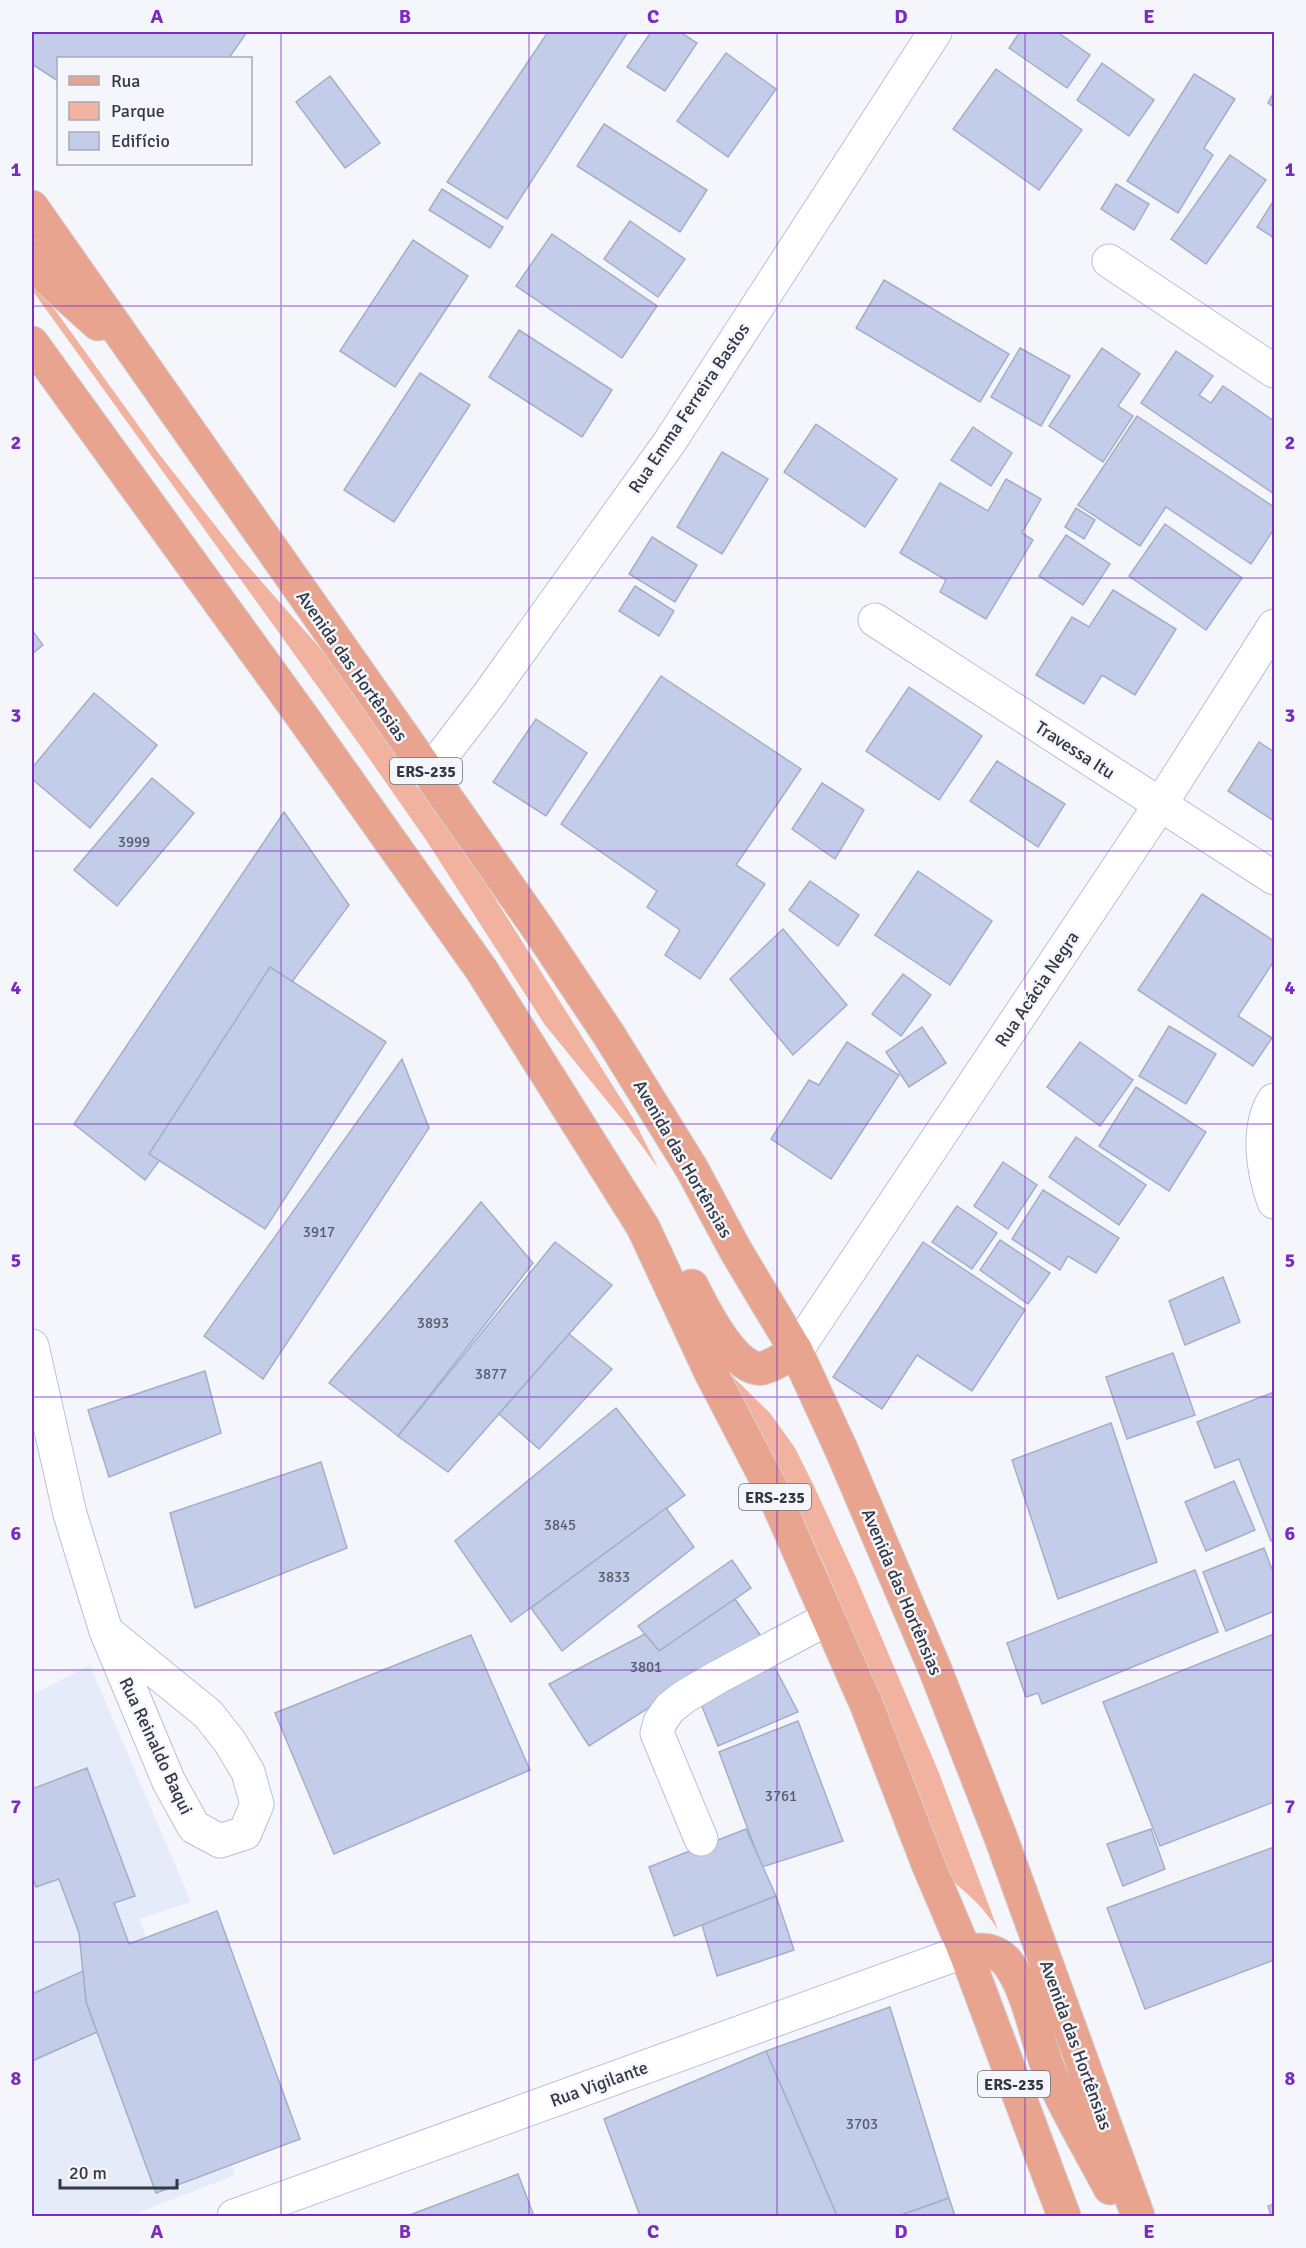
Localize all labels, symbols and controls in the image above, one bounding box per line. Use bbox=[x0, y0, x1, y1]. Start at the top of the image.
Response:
text: A bbox=[151, 4, 164, 29]
text: B bbox=[399, 4, 411, 29]
text: C bbox=[647, 4, 659, 29]
text: D bbox=[894, 4, 908, 29]
text: E bbox=[1143, 4, 1155, 29]
legend bbox=[57, 57, 252, 165]
text: Rua bbox=[111, 70, 140, 92]
text: Parque bbox=[111, 100, 165, 122]
text: Edifício bbox=[111, 130, 170, 152]
text: 1 bbox=[11, 157, 22, 182]
text: 1 bbox=[1285, 157, 1296, 182]
street label: Rua Emma Ferreira Bastos bbox=[624, 318, 754, 497]
text: 2 bbox=[11, 430, 21, 455]
text: 2 bbox=[1285, 430, 1295, 455]
street label: Avenida das Hortênsias bbox=[292, 586, 412, 746]
text: 3 bbox=[11, 703, 21, 728]
text: 3 bbox=[1285, 703, 1295, 728]
street label: Travessa Itu bbox=[1031, 716, 1119, 784]
road number: ERS-235 bbox=[390, 758, 462, 784]
house number: 3999 bbox=[118, 833, 150, 851]
street label: Rua Acácia Negra bbox=[990, 927, 1084, 1051]
text: 4 bbox=[11, 975, 22, 1000]
text: 4 bbox=[1285, 975, 1296, 1000]
street label: Avenida das Hortênsias bbox=[629, 1076, 737, 1242]
house number: 3917 bbox=[303, 1223, 335, 1241]
text: 5 bbox=[11, 1248, 21, 1273]
text: 5 bbox=[1285, 1248, 1295, 1273]
house number: 3893 bbox=[417, 1314, 449, 1332]
house number: 3877 bbox=[475, 1365, 507, 1383]
road number: ERS-235 bbox=[739, 1484, 811, 1510]
street label: Avenida das Hortênsias bbox=[857, 1505, 947, 1679]
house number: 3845 bbox=[544, 1516, 576, 1534]
text: 6 bbox=[11, 1521, 22, 1546]
text: 6 bbox=[1285, 1521, 1296, 1546]
house number: 3833 bbox=[598, 1568, 630, 1586]
house number: 3801 bbox=[630, 1658, 662, 1676]
street label: Rua Reinaldo Baqui bbox=[115, 1674, 197, 1818]
house number: 3761 bbox=[765, 1787, 797, 1805]
text: 7 bbox=[11, 1794, 22, 1819]
text: 7 bbox=[1285, 1794, 1296, 1819]
street label: Avenida das Hortênsias bbox=[1035, 1957, 1117, 2133]
street label: Rua Vigilante bbox=[547, 2056, 651, 2112]
text: 8 bbox=[11, 2066, 22, 2091]
text: 8 bbox=[1285, 2066, 1296, 2091]
road number: ERS-235 bbox=[978, 2071, 1050, 2097]
house number: 3703 bbox=[846, 2115, 878, 2133]
scale bar bbox=[60, 2152, 177, 2190]
text: 20 m bbox=[69, 2162, 107, 2184]
text: A bbox=[151, 2219, 164, 2244]
text: B bbox=[399, 2219, 411, 2244]
text: C bbox=[647, 2219, 659, 2244]
text: D bbox=[894, 2219, 908, 2244]
text: E bbox=[1143, 2219, 1155, 2244]

